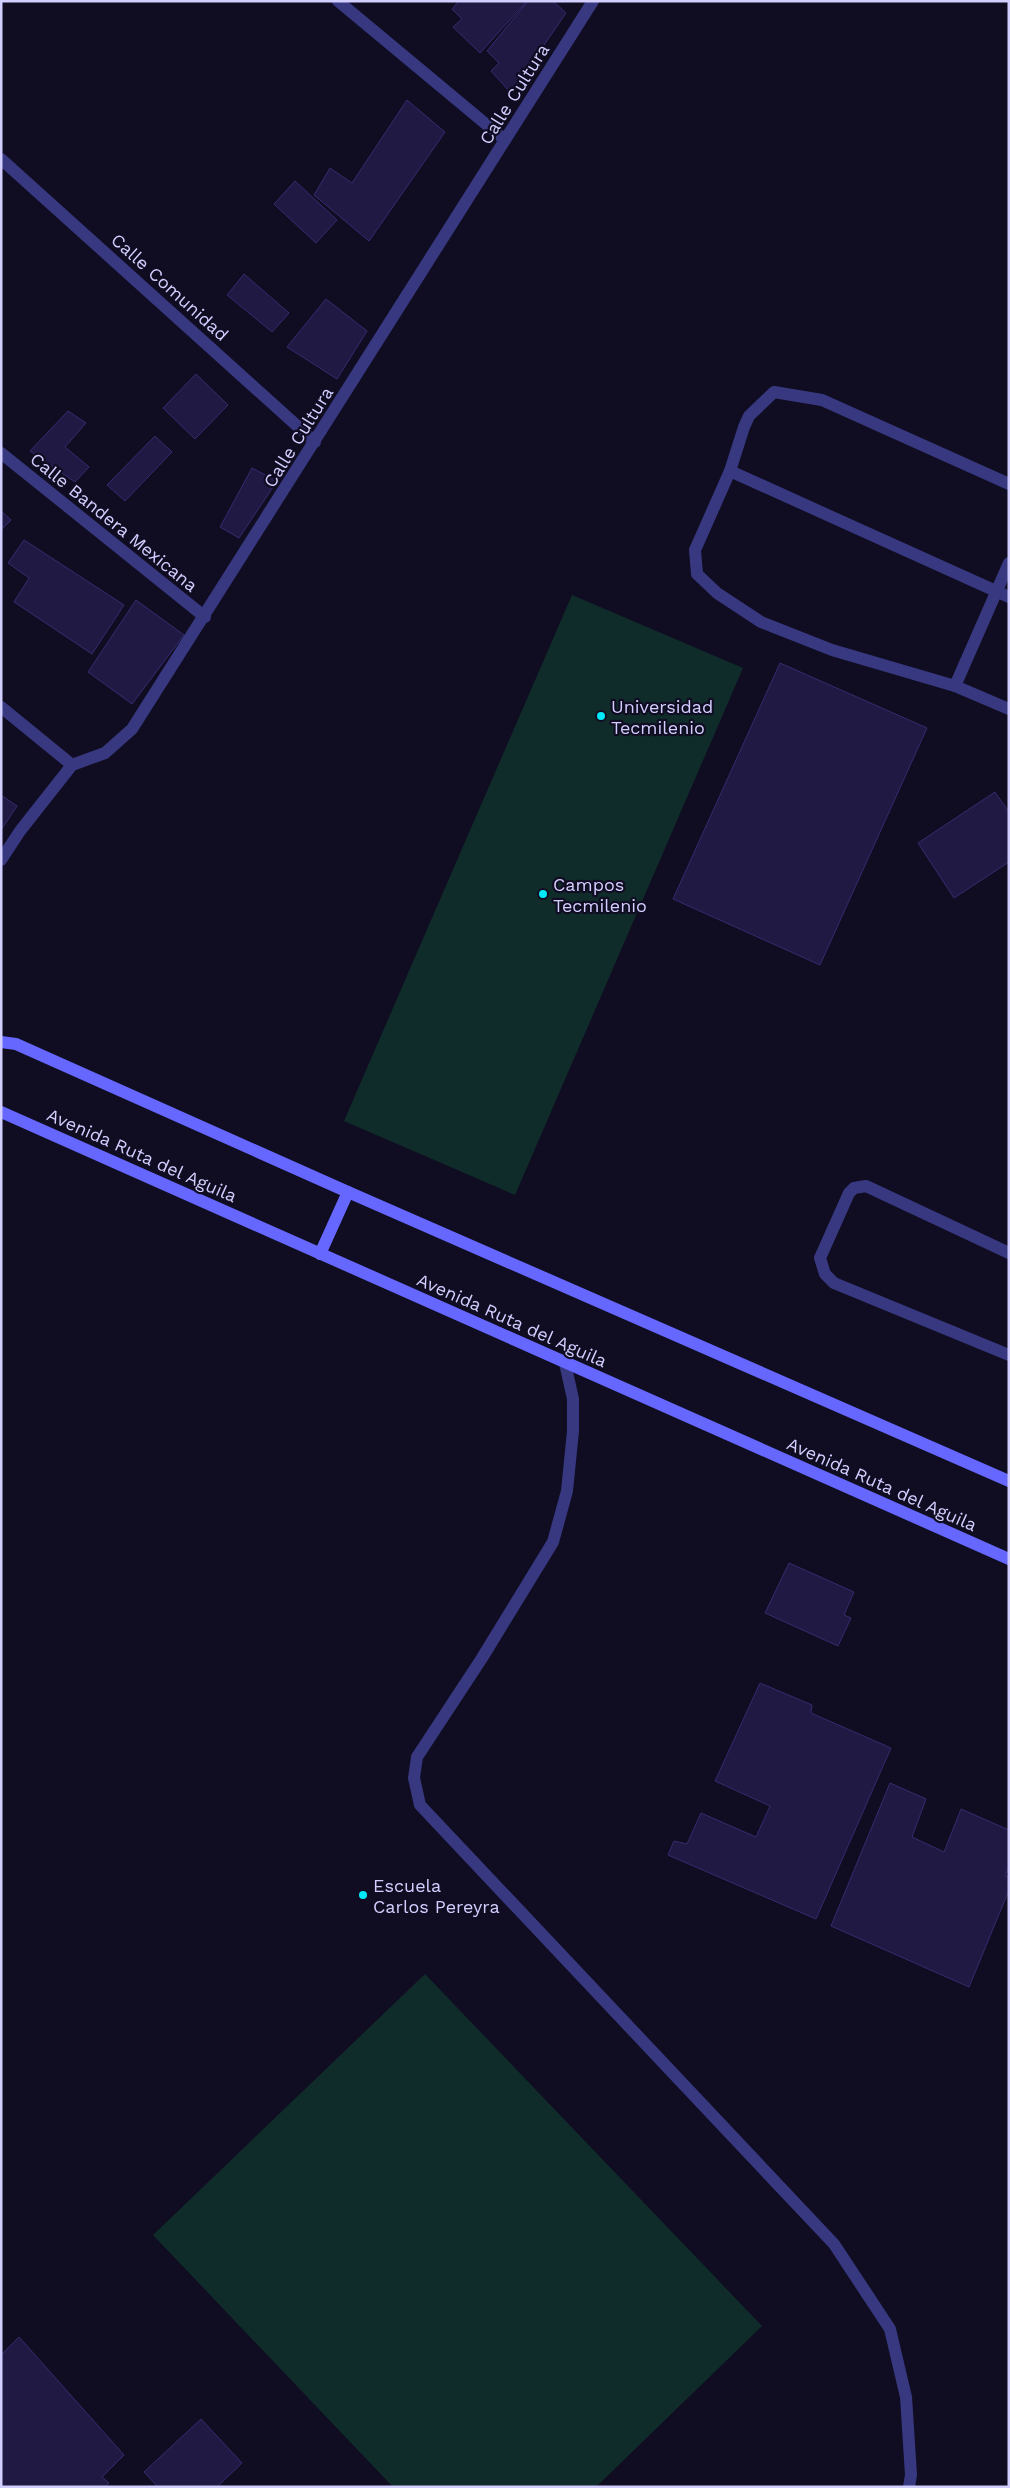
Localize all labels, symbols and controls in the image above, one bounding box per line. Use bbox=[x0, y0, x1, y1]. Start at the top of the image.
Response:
street label: Calle Cultura bbox=[475, 40, 553, 148]
street label: Calle Comunidad bbox=[107, 229, 233, 345]
street label: Calle Cultura bbox=[259, 383, 337, 491]
street label: Calle Bandera Mexicana bbox=[26, 448, 202, 596]
place label: Universidad Tecmilenio bbox=[611, 696, 713, 738]
marker: Universidad Tecmilenio bbox=[595, 710, 607, 722]
place label: Campos Tecmilenio bbox=[553, 874, 647, 916]
marker: Campos Tecmilenio bbox=[537, 888, 549, 900]
street label: Avenida Ruta del Aguila bbox=[44, 1104, 240, 1206]
street label: Avenida Ruta del Aguila bbox=[414, 1269, 610, 1371]
street label: Avenida Ruta del Aguila bbox=[784, 1433, 980, 1535]
place label: Escuela Carlos Pereyra bbox=[373, 1875, 500, 1917]
marker: Escuela Carlos Pereyra bbox=[357, 1889, 369, 1901]

